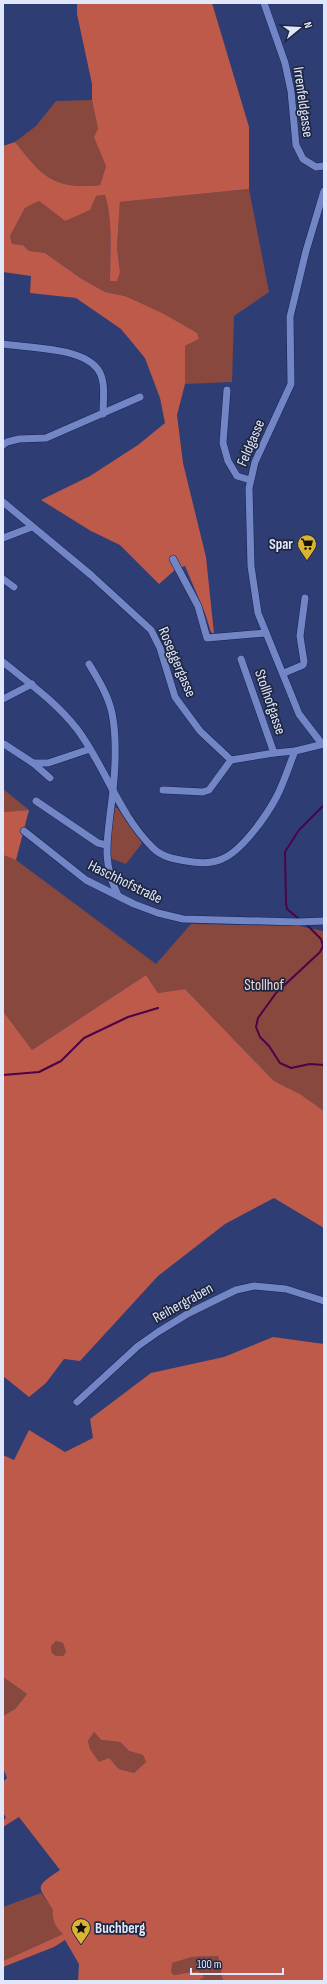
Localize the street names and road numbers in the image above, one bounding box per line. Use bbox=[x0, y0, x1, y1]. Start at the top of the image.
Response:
street label: Irrenfeldgasse bbox=[289, 65, 317, 139]
street label: Feldgasse bbox=[233, 417, 269, 469]
street label: Roseggergasse bbox=[154, 624, 200, 700]
street label: Stollhofgasse bbox=[250, 667, 290, 737]
street label: Haschhofstraße bbox=[85, 856, 165, 908]
street label: Reihergraben bbox=[149, 1279, 217, 1327]

